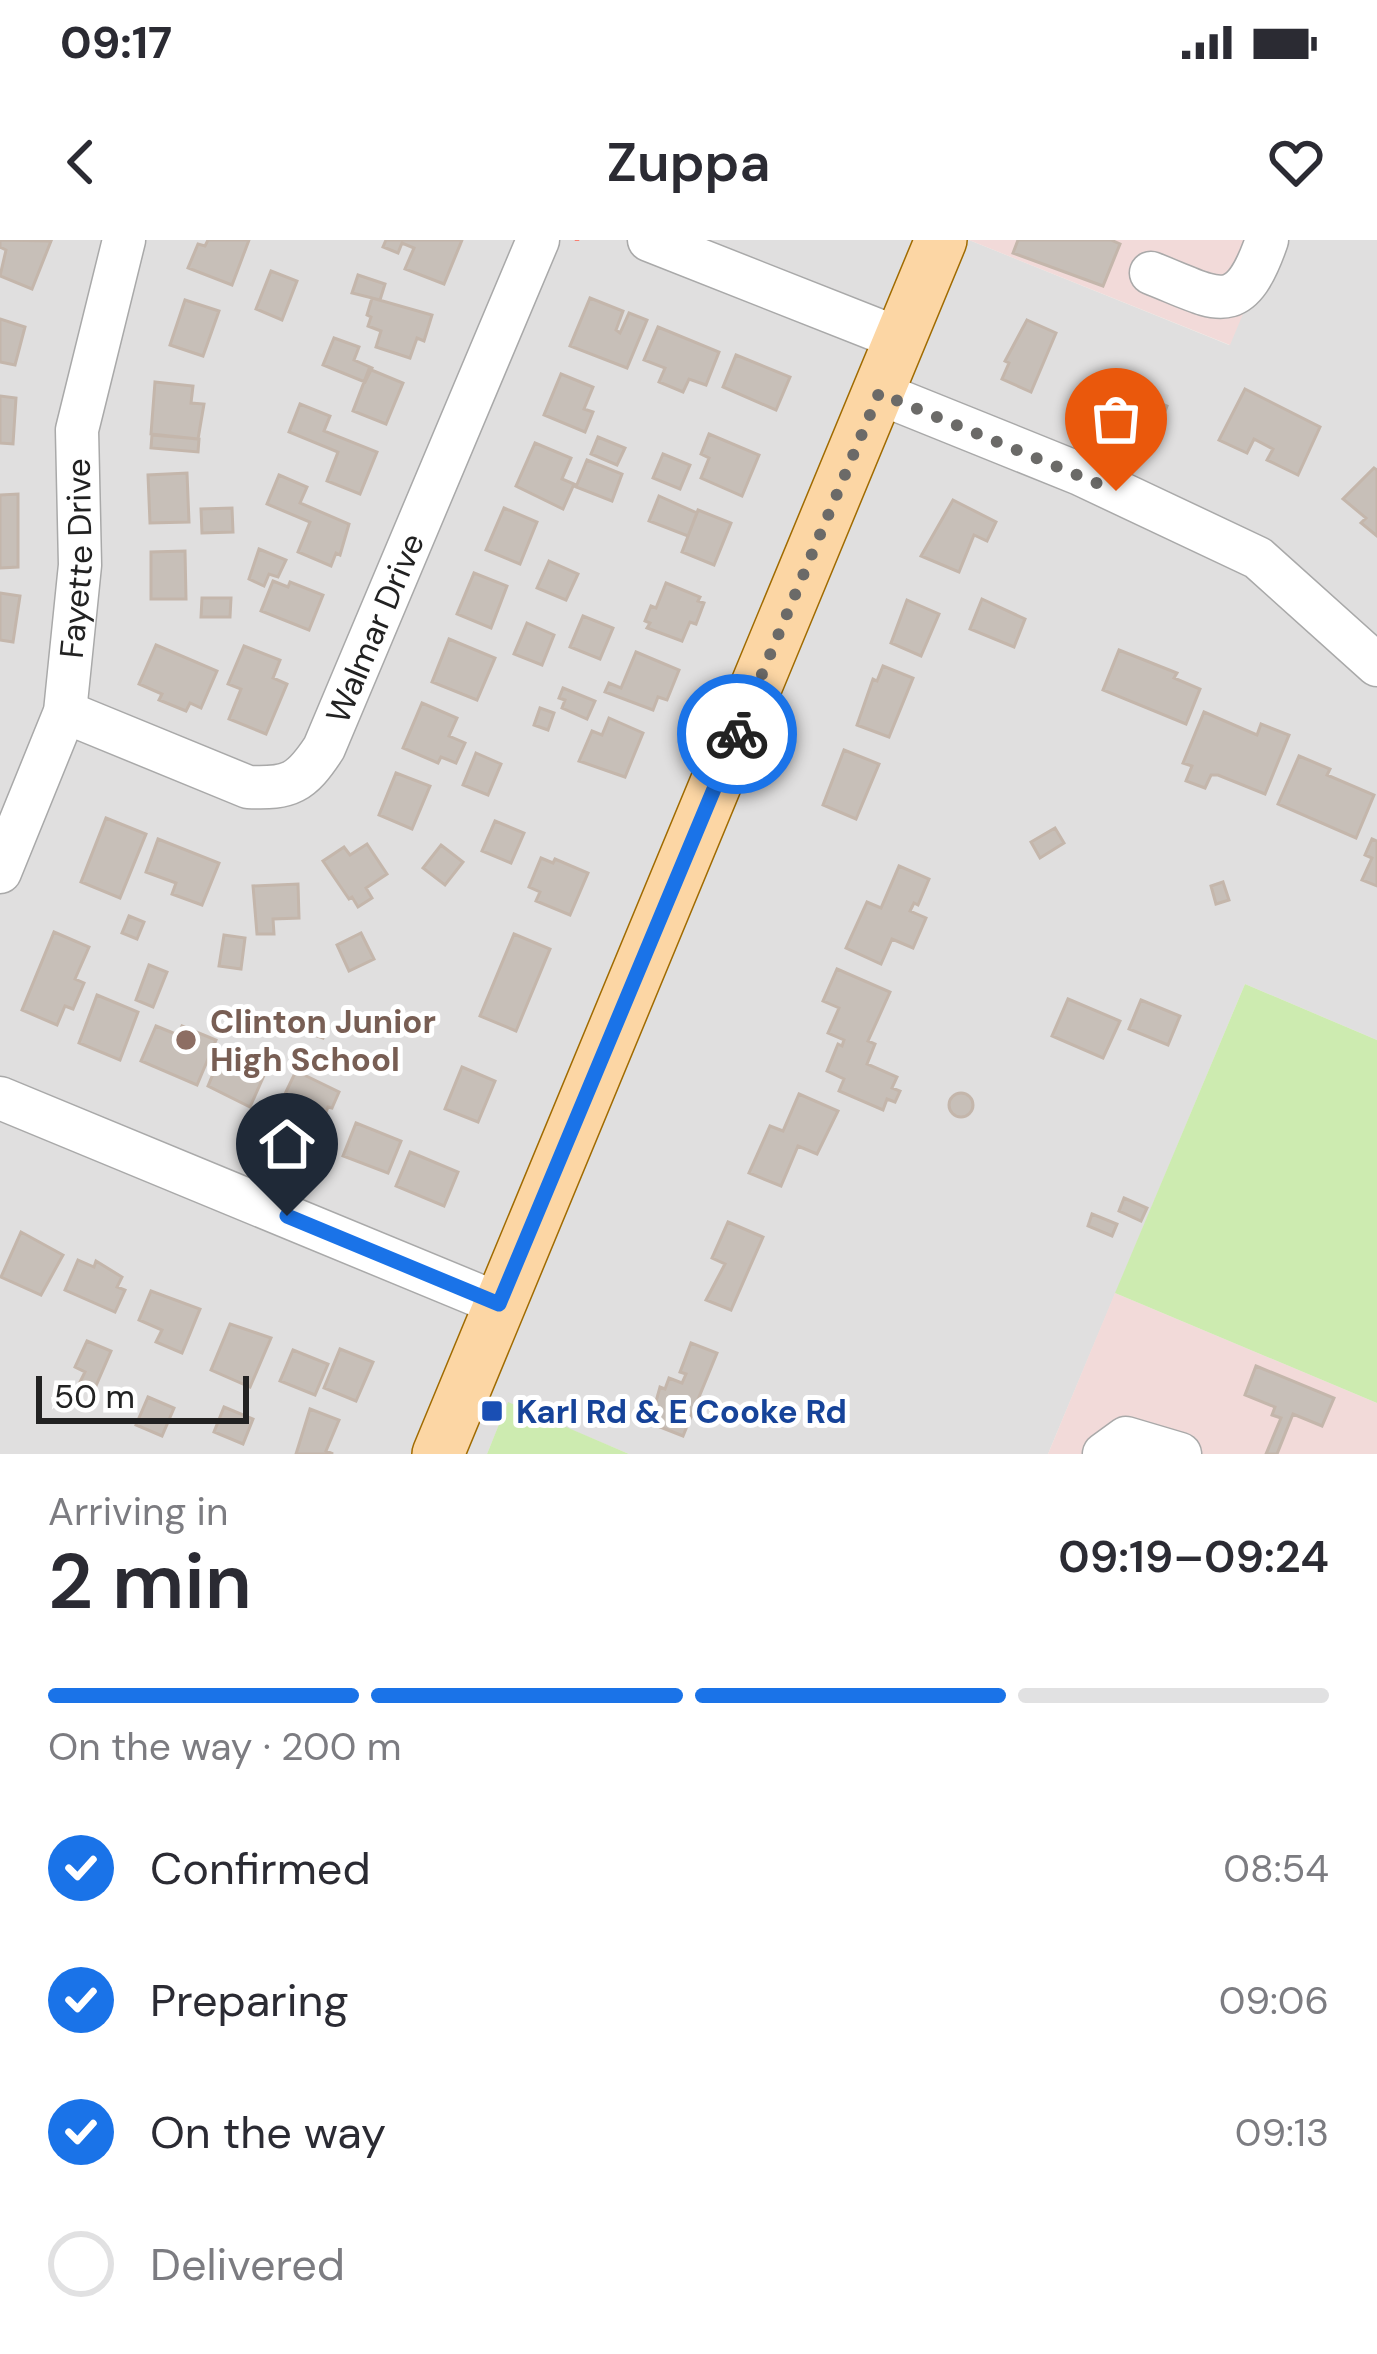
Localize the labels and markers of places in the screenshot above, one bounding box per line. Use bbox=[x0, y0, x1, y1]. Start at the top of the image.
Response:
pin bbox=[1065, 368, 1167, 491]
place label: Clinton Junior High School bbox=[210, 1000, 436, 1081]
marker: Clinton Junior High School bbox=[173, 1027, 199, 1053]
pin bbox=[236, 1093, 338, 1216]
place label: Karl Rd & E Cooke Rd bbox=[516, 1390, 847, 1433]
marker: Karl Rd & E Cooke Rd bbox=[479, 1398, 505, 1424]

